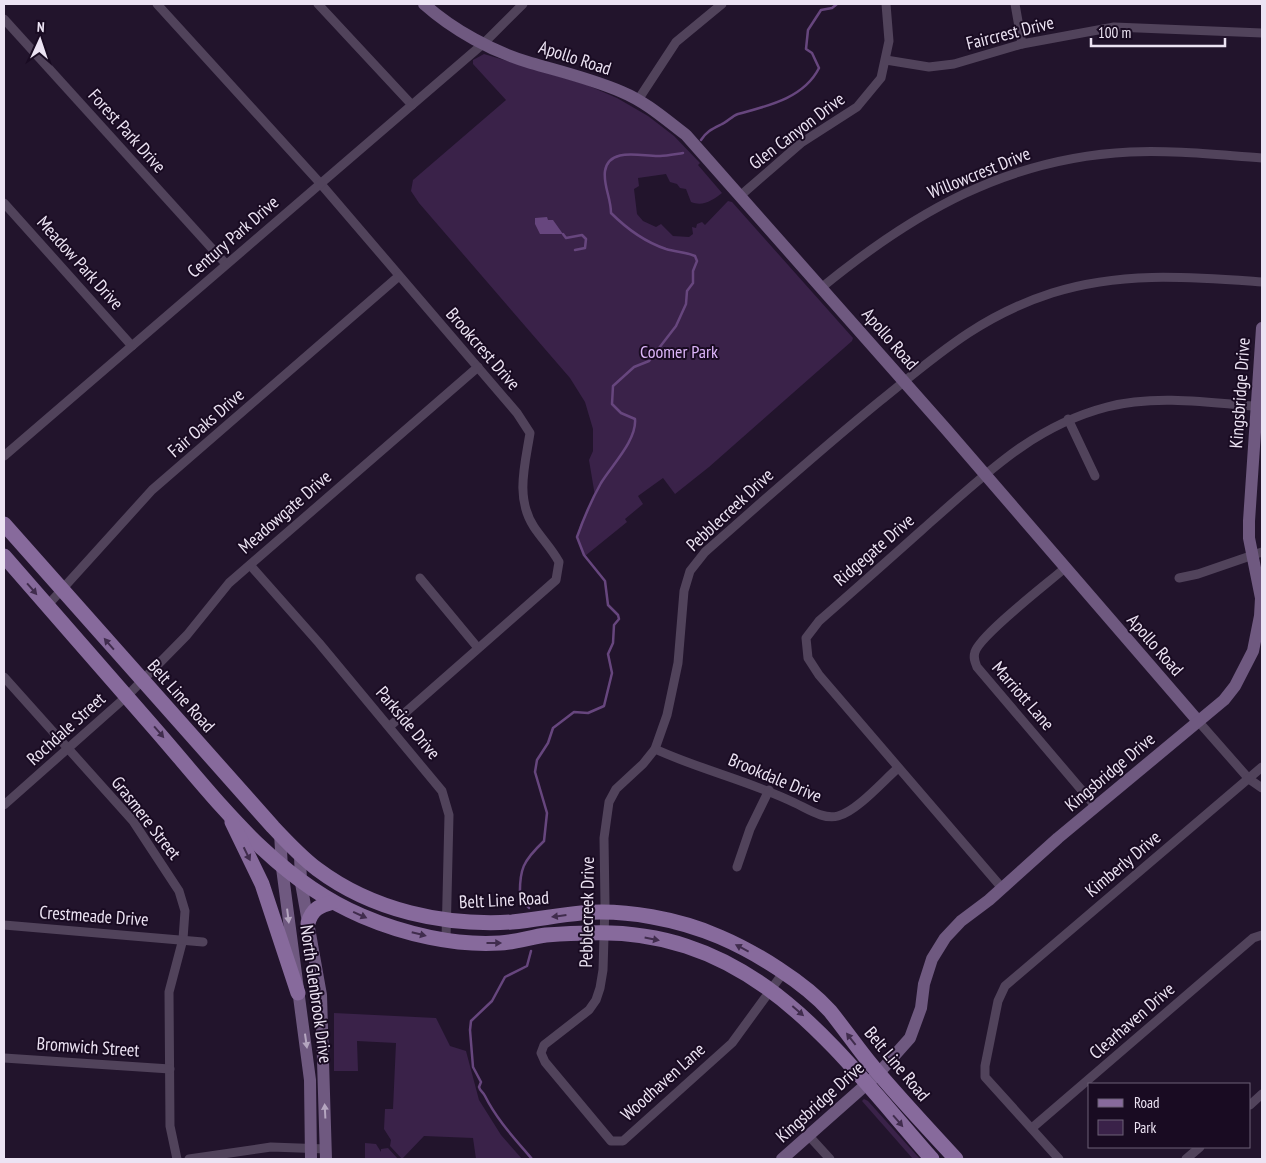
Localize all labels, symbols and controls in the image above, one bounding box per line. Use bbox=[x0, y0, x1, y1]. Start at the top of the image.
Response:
street label: Faircrest Drive bbox=[964, 10, 1056, 55]
north arrow bbox=[15, 15, 65, 65]
scale bar bbox=[1091, 15, 1225, 47]
text: N bbox=[36, 18, 45, 36]
text: 100 m bbox=[1098, 23, 1131, 42]
street label: Apollo Road bbox=[536, 35, 614, 80]
street label: Forest Park Drive bbox=[84, 84, 171, 177]
street label: Glen Canyon Drive bbox=[744, 87, 849, 174]
street label: Willowcrest Drive bbox=[924, 141, 1034, 204]
street label: Century Park Drive bbox=[182, 191, 283, 283]
street label: Meadow Park Drive bbox=[32, 211, 129, 314]
street label: Brookcrest Drive bbox=[441, 303, 526, 395]
street label: Apollo Road bbox=[857, 303, 924, 374]
street label: Kingsbridge Drive bbox=[1224, 337, 1255, 449]
park label: Coomer Park bbox=[640, 340, 718, 363]
street label: Fair Oaks Drive bbox=[163, 383, 249, 462]
street label: Pebblecreek Drive bbox=[681, 463, 778, 556]
street label: Meadowgate Drive bbox=[233, 465, 336, 558]
street label: Ridgegate Drive bbox=[829, 508, 919, 591]
one-way arrow bbox=[27, 583, 38, 596]
street label: Apollo Road bbox=[1122, 609, 1189, 680]
one-way arrow bbox=[103, 638, 115, 650]
street label: Belt Line Road bbox=[143, 654, 220, 737]
street label: Marriott Lane bbox=[987, 657, 1060, 735]
street label: Parkside Drive bbox=[371, 681, 446, 764]
street label: Rochdale Street bbox=[22, 687, 110, 770]
one-way arrow bbox=[153, 726, 164, 739]
street label: Kingsbridge Drive bbox=[1060, 727, 1159, 816]
street label: Brookdale Drive bbox=[725, 748, 825, 807]
street label: Grasmere Street bbox=[107, 771, 186, 864]
street label: Kimberly Drive bbox=[1080, 825, 1165, 902]
one-way arrow bbox=[243, 846, 252, 861]
street label: Pebblecreek Drive bbox=[574, 856, 599, 968]
street label: Belt Line Road bbox=[458, 886, 550, 913]
street label: Crestmeade Drive bbox=[39, 900, 149, 931]
one-way arrow bbox=[284, 908, 292, 924]
one-way arrow bbox=[353, 911, 367, 919]
one-way arrow bbox=[551, 912, 567, 920]
street label: North Glenbrook Drive bbox=[295, 923, 338, 1064]
one-way arrow bbox=[412, 930, 427, 938]
one-way arrow bbox=[645, 936, 661, 944]
one-way arrow bbox=[486, 939, 502, 947]
one-way arrow bbox=[735, 943, 748, 952]
street label: Clearhaven Drive bbox=[1084, 977, 1179, 1064]
one-way arrow bbox=[791, 1005, 803, 1017]
street label: Belt Line Road bbox=[860, 1022, 935, 1106]
street label: Bromwich Street bbox=[36, 1031, 140, 1062]
one-way arrow bbox=[846, 1033, 857, 1046]
one-way arrow bbox=[302, 1034, 310, 1050]
street label: Woodhaven Lane bbox=[616, 1038, 710, 1126]
street label: Kingsbridge Drive bbox=[771, 1056, 869, 1147]
legend bbox=[1088, 1083, 1251, 1148]
text: Road bbox=[1134, 1093, 1160, 1112]
one-way arrow bbox=[320, 1102, 328, 1118]
one-way arrow bbox=[892, 1114, 904, 1126]
text: Park bbox=[1134, 1118, 1156, 1137]

